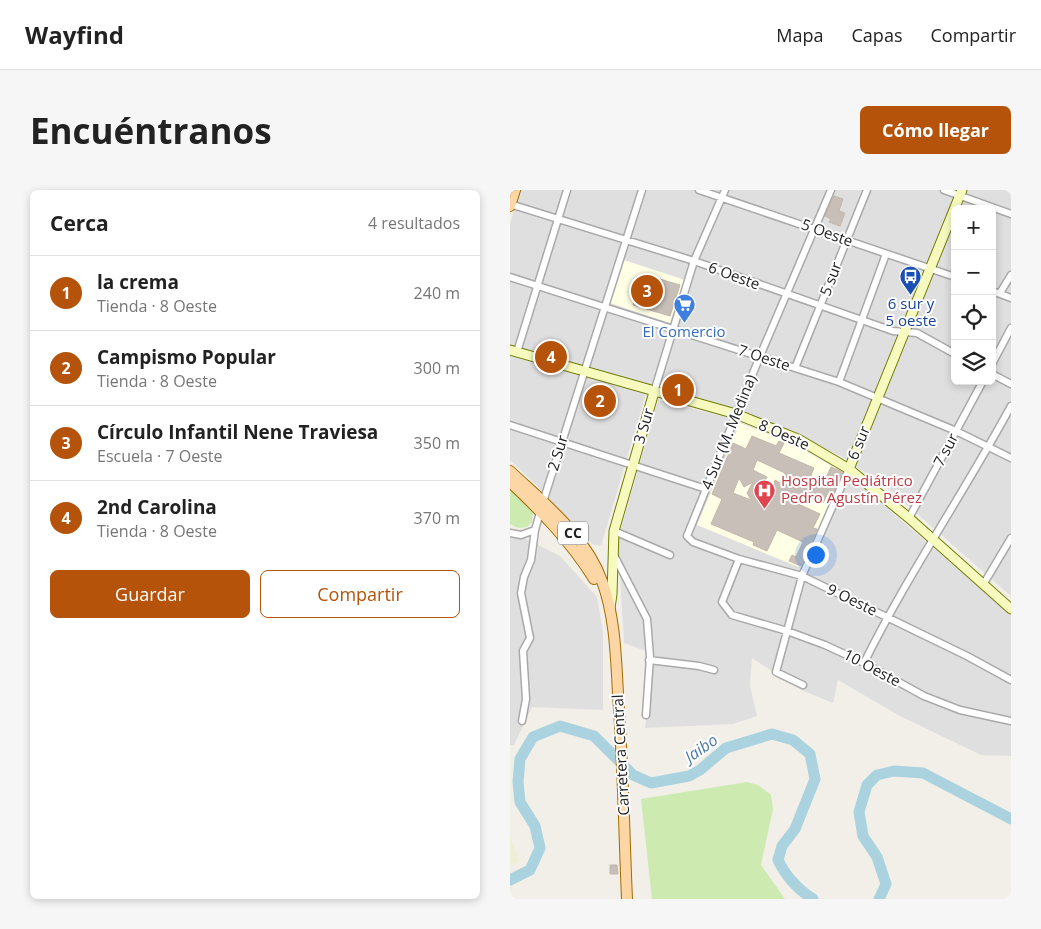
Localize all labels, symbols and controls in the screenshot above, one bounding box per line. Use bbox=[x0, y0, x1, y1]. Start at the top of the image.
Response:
text: Wayfind bbox=[25, 18, 124, 51]
text: Mapa bbox=[776, 23, 824, 47]
text: Capas bbox=[852, 23, 902, 47]
text: Compartir bbox=[930, 23, 1016, 47]
button: Cómo llegar bbox=[860, 106, 1011, 154]
text: Encuéntranos bbox=[30, 107, 272, 154]
map controls bbox=[951, 205, 996, 385]
button: + bbox=[951, 205, 996, 250]
text: Cerca bbox=[50, 209, 109, 237]
text: 4 resultados bbox=[368, 212, 460, 234]
street label: 5 Oeste bbox=[799, 214, 856, 251]
button: − bbox=[951, 250, 996, 295]
street label: 6 Oeste bbox=[706, 257, 763, 294]
street label: 5 sur bbox=[814, 259, 846, 299]
bus stop icon: 6 sur y 5 oeste bbox=[899, 264, 923, 295]
text: la crema bbox=[97, 269, 179, 295]
pin: 3 bbox=[631, 272, 663, 310]
text: 1 bbox=[61, 282, 71, 304]
text: 240 m bbox=[414, 282, 460, 304]
supermarket icon: El Comercio bbox=[672, 292, 696, 323]
place label: 6 sur y 5 oeste bbox=[886, 293, 936, 330]
text: Tienda · 8 Oeste bbox=[97, 295, 217, 317]
button: locate bbox=[951, 295, 996, 340]
place label: El Comercio bbox=[643, 321, 725, 341]
pin: 4 bbox=[535, 338, 567, 376]
street label: 7 Oeste bbox=[736, 339, 793, 375]
button: layers bbox=[951, 340, 996, 385]
text: Campismo Popular bbox=[97, 344, 276, 370]
text: 2 bbox=[61, 357, 71, 379]
text: 300 m bbox=[414, 357, 460, 379]
text: Tienda · 8 Oeste bbox=[97, 370, 217, 392]
pin: 1 bbox=[662, 371, 694, 409]
street label: 4 Sur (M. Medina) bbox=[696, 371, 760, 492]
pin: 2 bbox=[584, 382, 616, 420]
street label: 3 Sur bbox=[628, 406, 658, 446]
street label: 8 Oeste bbox=[756, 414, 813, 454]
text: Círculo Infantil Nene Traviesa bbox=[97, 419, 378, 445]
street label: 6 sur bbox=[842, 423, 874, 463]
street label: 7 sur bbox=[928, 429, 962, 470]
text: 3 bbox=[61, 432, 71, 454]
text: 350 m bbox=[414, 432, 460, 454]
street label: 2 Sur bbox=[542, 433, 572, 473]
text: Escuela · 7 Oeste bbox=[97, 445, 222, 467]
place label: Hospital Pediátrico Pedro Agustín Pérez bbox=[781, 470, 922, 507]
hospital icon: Hospital Pediátrico Pedro Agustín Pérez bbox=[753, 478, 777, 509]
text: 2nd Carolina bbox=[97, 494, 217, 520]
text: 4 bbox=[61, 507, 71, 529]
text: 370 m bbox=[414, 507, 460, 529]
text: Tienda · 8 Oeste bbox=[97, 520, 217, 542]
road number: CC bbox=[558, 522, 588, 544]
your location bbox=[803, 542, 829, 568]
button: Guardar bbox=[50, 570, 250, 618]
button: Compartir bbox=[260, 570, 460, 618]
street label: 9 Oeste bbox=[824, 578, 881, 620]
street label: 10 Oeste bbox=[840, 644, 905, 691]
street label: Carretera Central bbox=[607, 694, 633, 816]
water label: Jaibo bbox=[678, 729, 722, 769]

